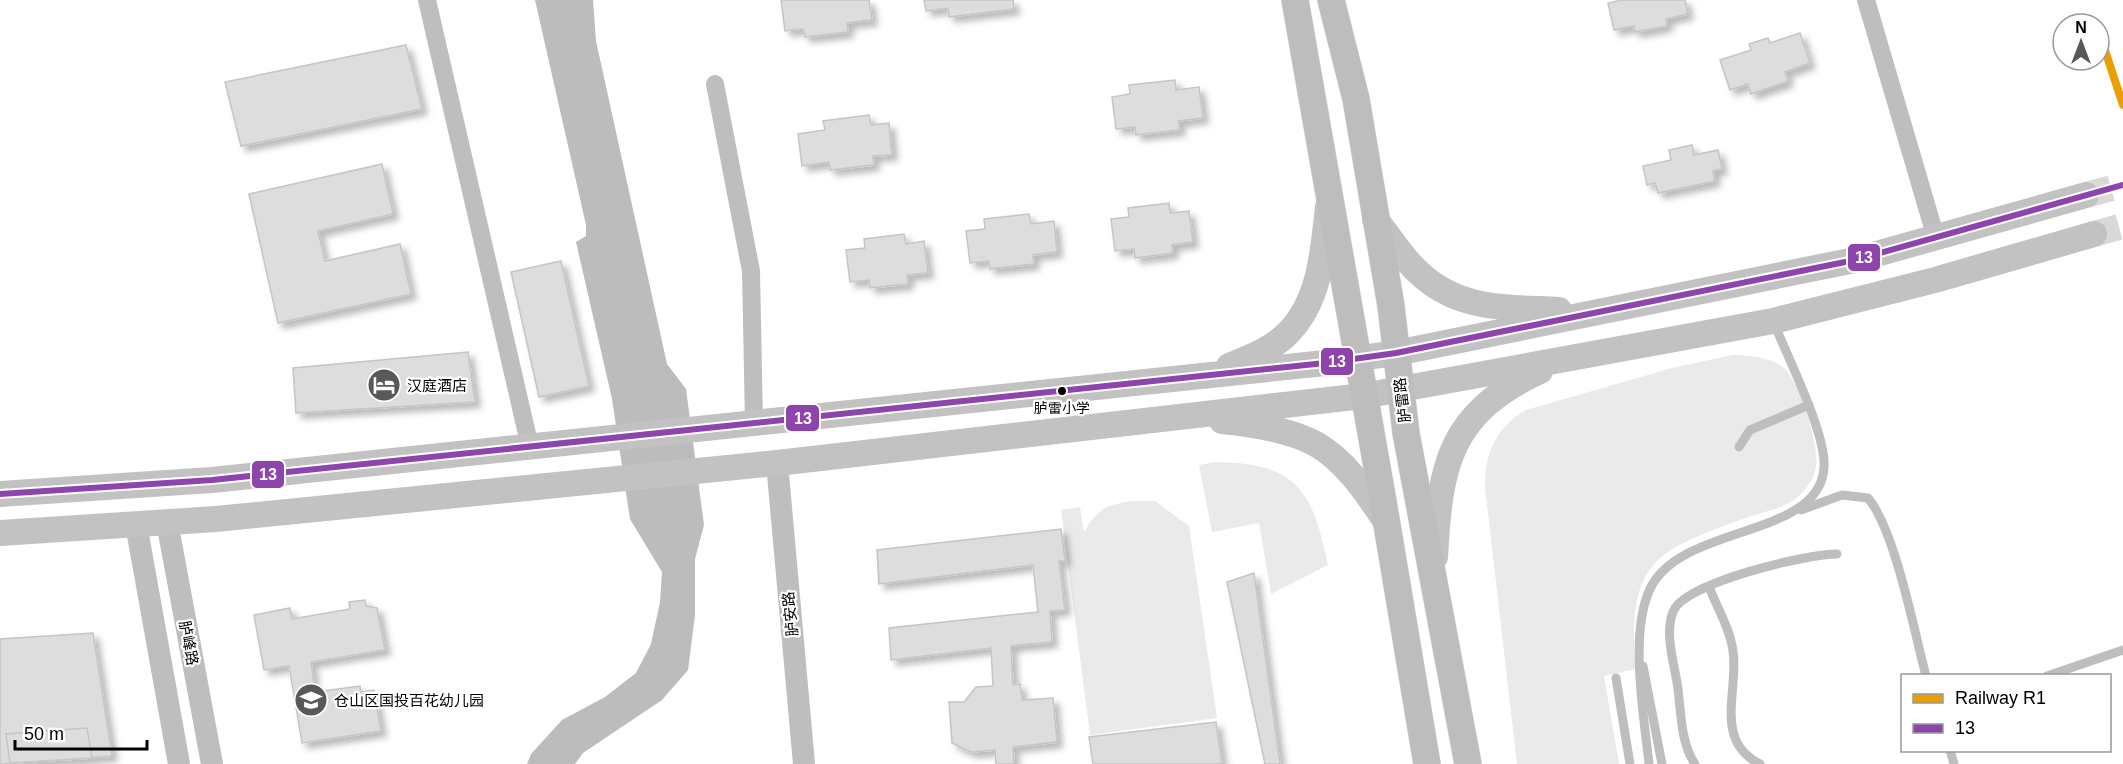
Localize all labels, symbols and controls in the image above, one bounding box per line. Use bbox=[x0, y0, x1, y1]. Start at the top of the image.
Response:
north arrow bbox=[2051, 12, 2111, 72]
text: N bbox=[2075, 19, 2087, 36]
line badge: 13 bbox=[1847, 243, 1881, 272]
text: 13 bbox=[1855, 249, 1873, 266]
line badge: 13 bbox=[1320, 347, 1354, 376]
text: 13 bbox=[1328, 353, 1346, 370]
hotel icon: 汉庭酒店 bbox=[366, 367, 402, 403]
place label: 汉庭酒店 bbox=[407, 377, 467, 394]
street label: 胪雷路 bbox=[1391, 377, 1413, 423]
marker: 胪雷小学 bbox=[1056, 385, 1068, 397]
place label: 胪雷小学 bbox=[1034, 400, 1090, 416]
line badge: 13 bbox=[785, 404, 820, 432]
text: 13 bbox=[794, 410, 812, 427]
line badge: 13 bbox=[251, 460, 285, 489]
text: 13 bbox=[259, 466, 277, 483]
street label: 胪安路 bbox=[779, 591, 801, 637]
street label: 胪峰路 bbox=[176, 619, 202, 667]
legend bbox=[1901, 674, 2111, 752]
school or university icon: 仓山区国投百花幼儿园 bbox=[293, 682, 329, 718]
text: Railway R1 bbox=[1955, 688, 2046, 708]
place label: 仓山区国投百花幼儿园 bbox=[334, 692, 484, 709]
scale bar bbox=[15, 713, 147, 751]
text: 13 bbox=[1955, 718, 1975, 738]
text: 50 m bbox=[24, 724, 64, 744]

